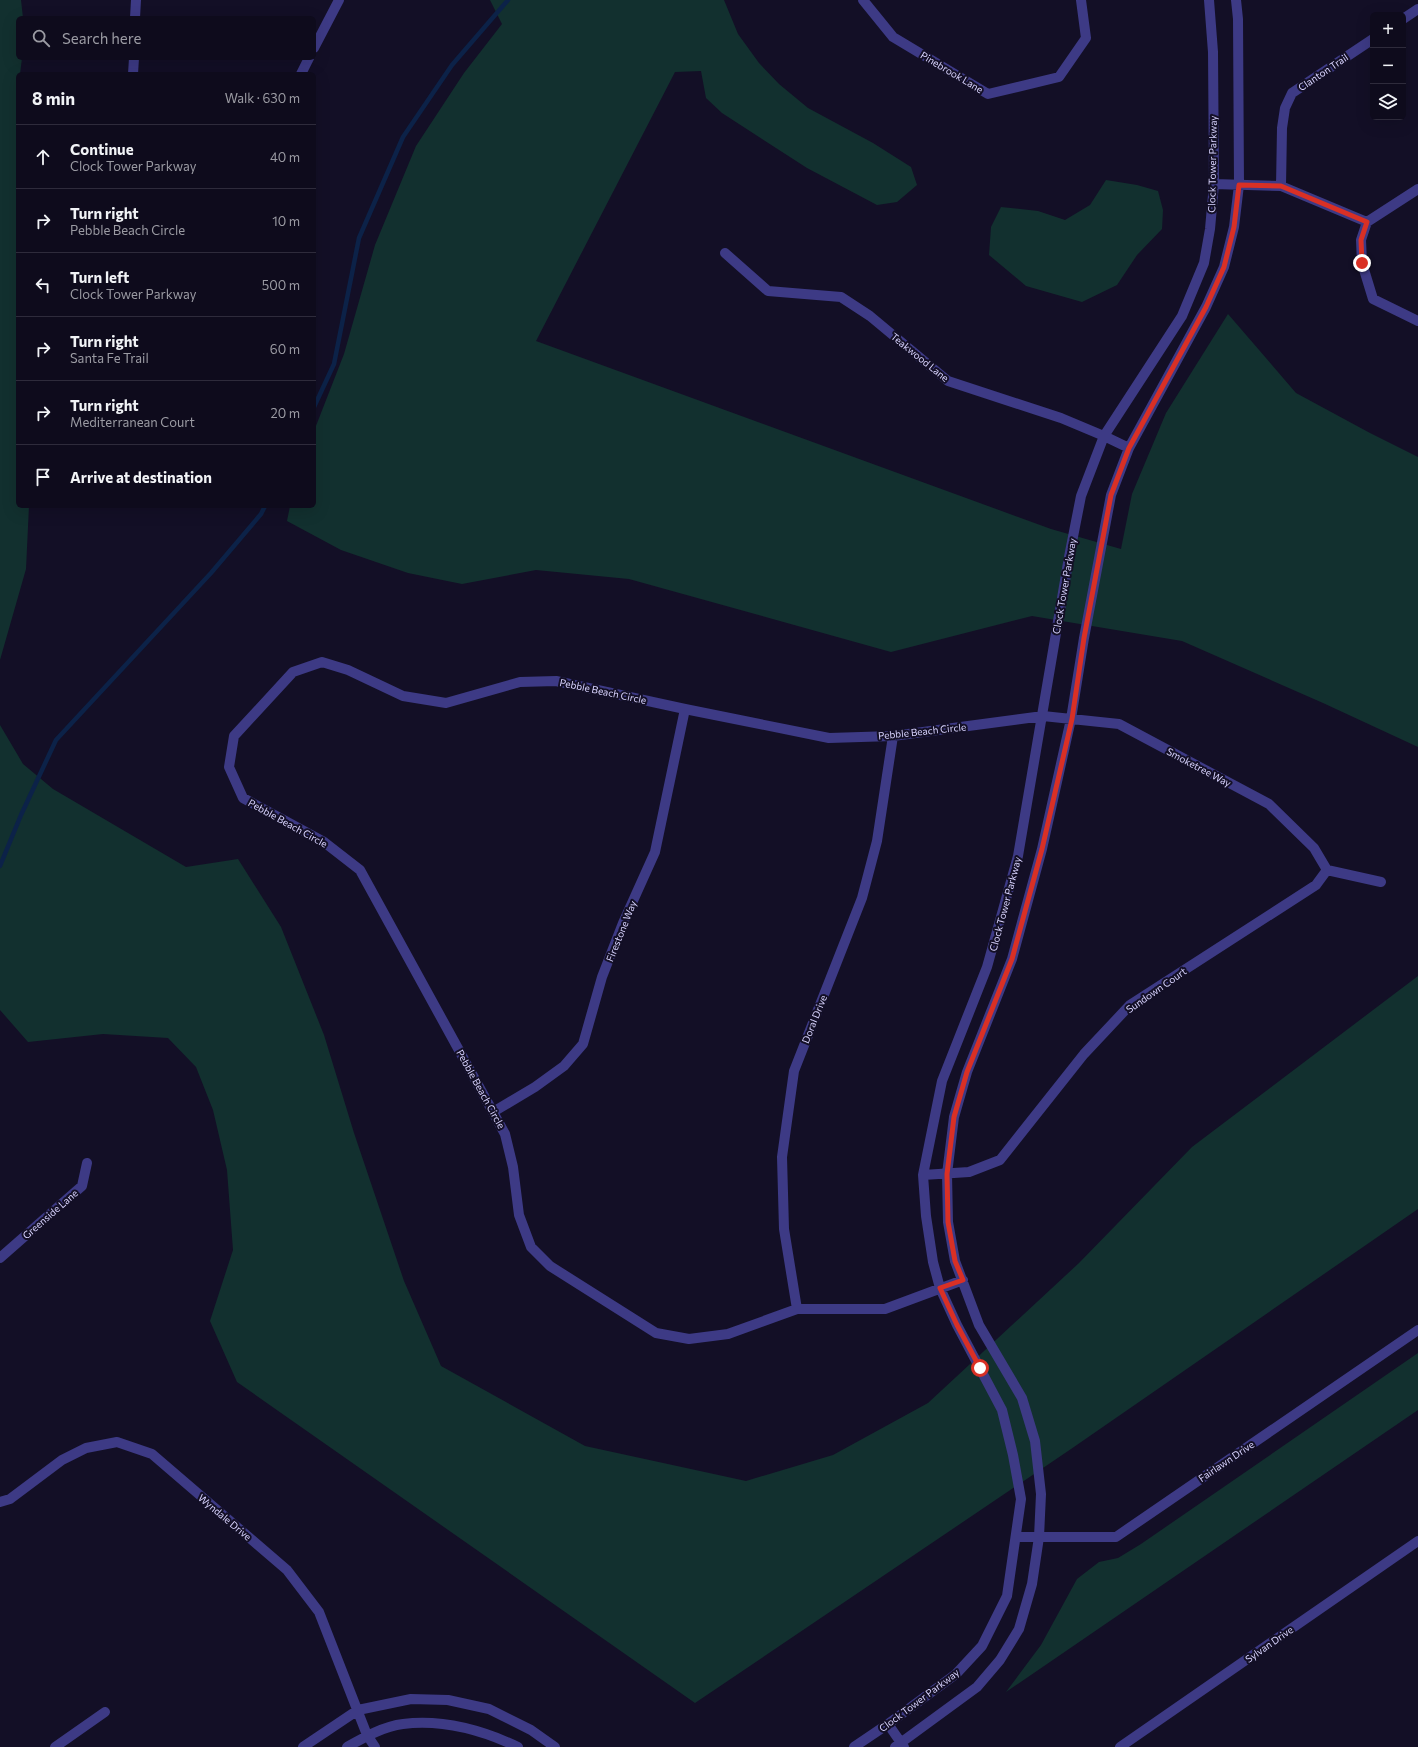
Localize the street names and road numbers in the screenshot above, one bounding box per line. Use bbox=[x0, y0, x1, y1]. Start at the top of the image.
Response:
street label: Pinebrook Lane bbox=[919, 49, 985, 95]
street label: Clanton Trail bbox=[1296, 51, 1350, 93]
street label: Clock Tower Parkway bbox=[1205, 115, 1219, 213]
street label: Teakwood Lane bbox=[889, 330, 951, 384]
street label: Clock Tower Parkway bbox=[1050, 537, 1078, 635]
street label: Pebble Beach Circle bbox=[558, 676, 648, 706]
street label: Pebble Beach Circle bbox=[877, 720, 967, 742]
street label: Smoketree Way bbox=[1165, 745, 1233, 789]
street label: Pebble Beach Circle bbox=[246, 796, 330, 850]
street label: Clock Tower Parkway bbox=[987, 855, 1023, 953]
street label: Firestone Way bbox=[603, 899, 639, 963]
street label: Sundown Court bbox=[1124, 965, 1188, 1015]
street label: Doral Drive bbox=[799, 993, 829, 1045]
street label: Pebble Beach Circle bbox=[454, 1047, 508, 1131]
street label: Greenside Lane bbox=[20, 1187, 80, 1241]
street label: Fairlawn Drive bbox=[1196, 1438, 1256, 1484]
street label: Wyndale Drive bbox=[196, 1491, 254, 1543]
street label: Sylvan Drive bbox=[1243, 1623, 1295, 1665]
street label: Clock Tower Parkway bbox=[877, 1666, 961, 1734]

